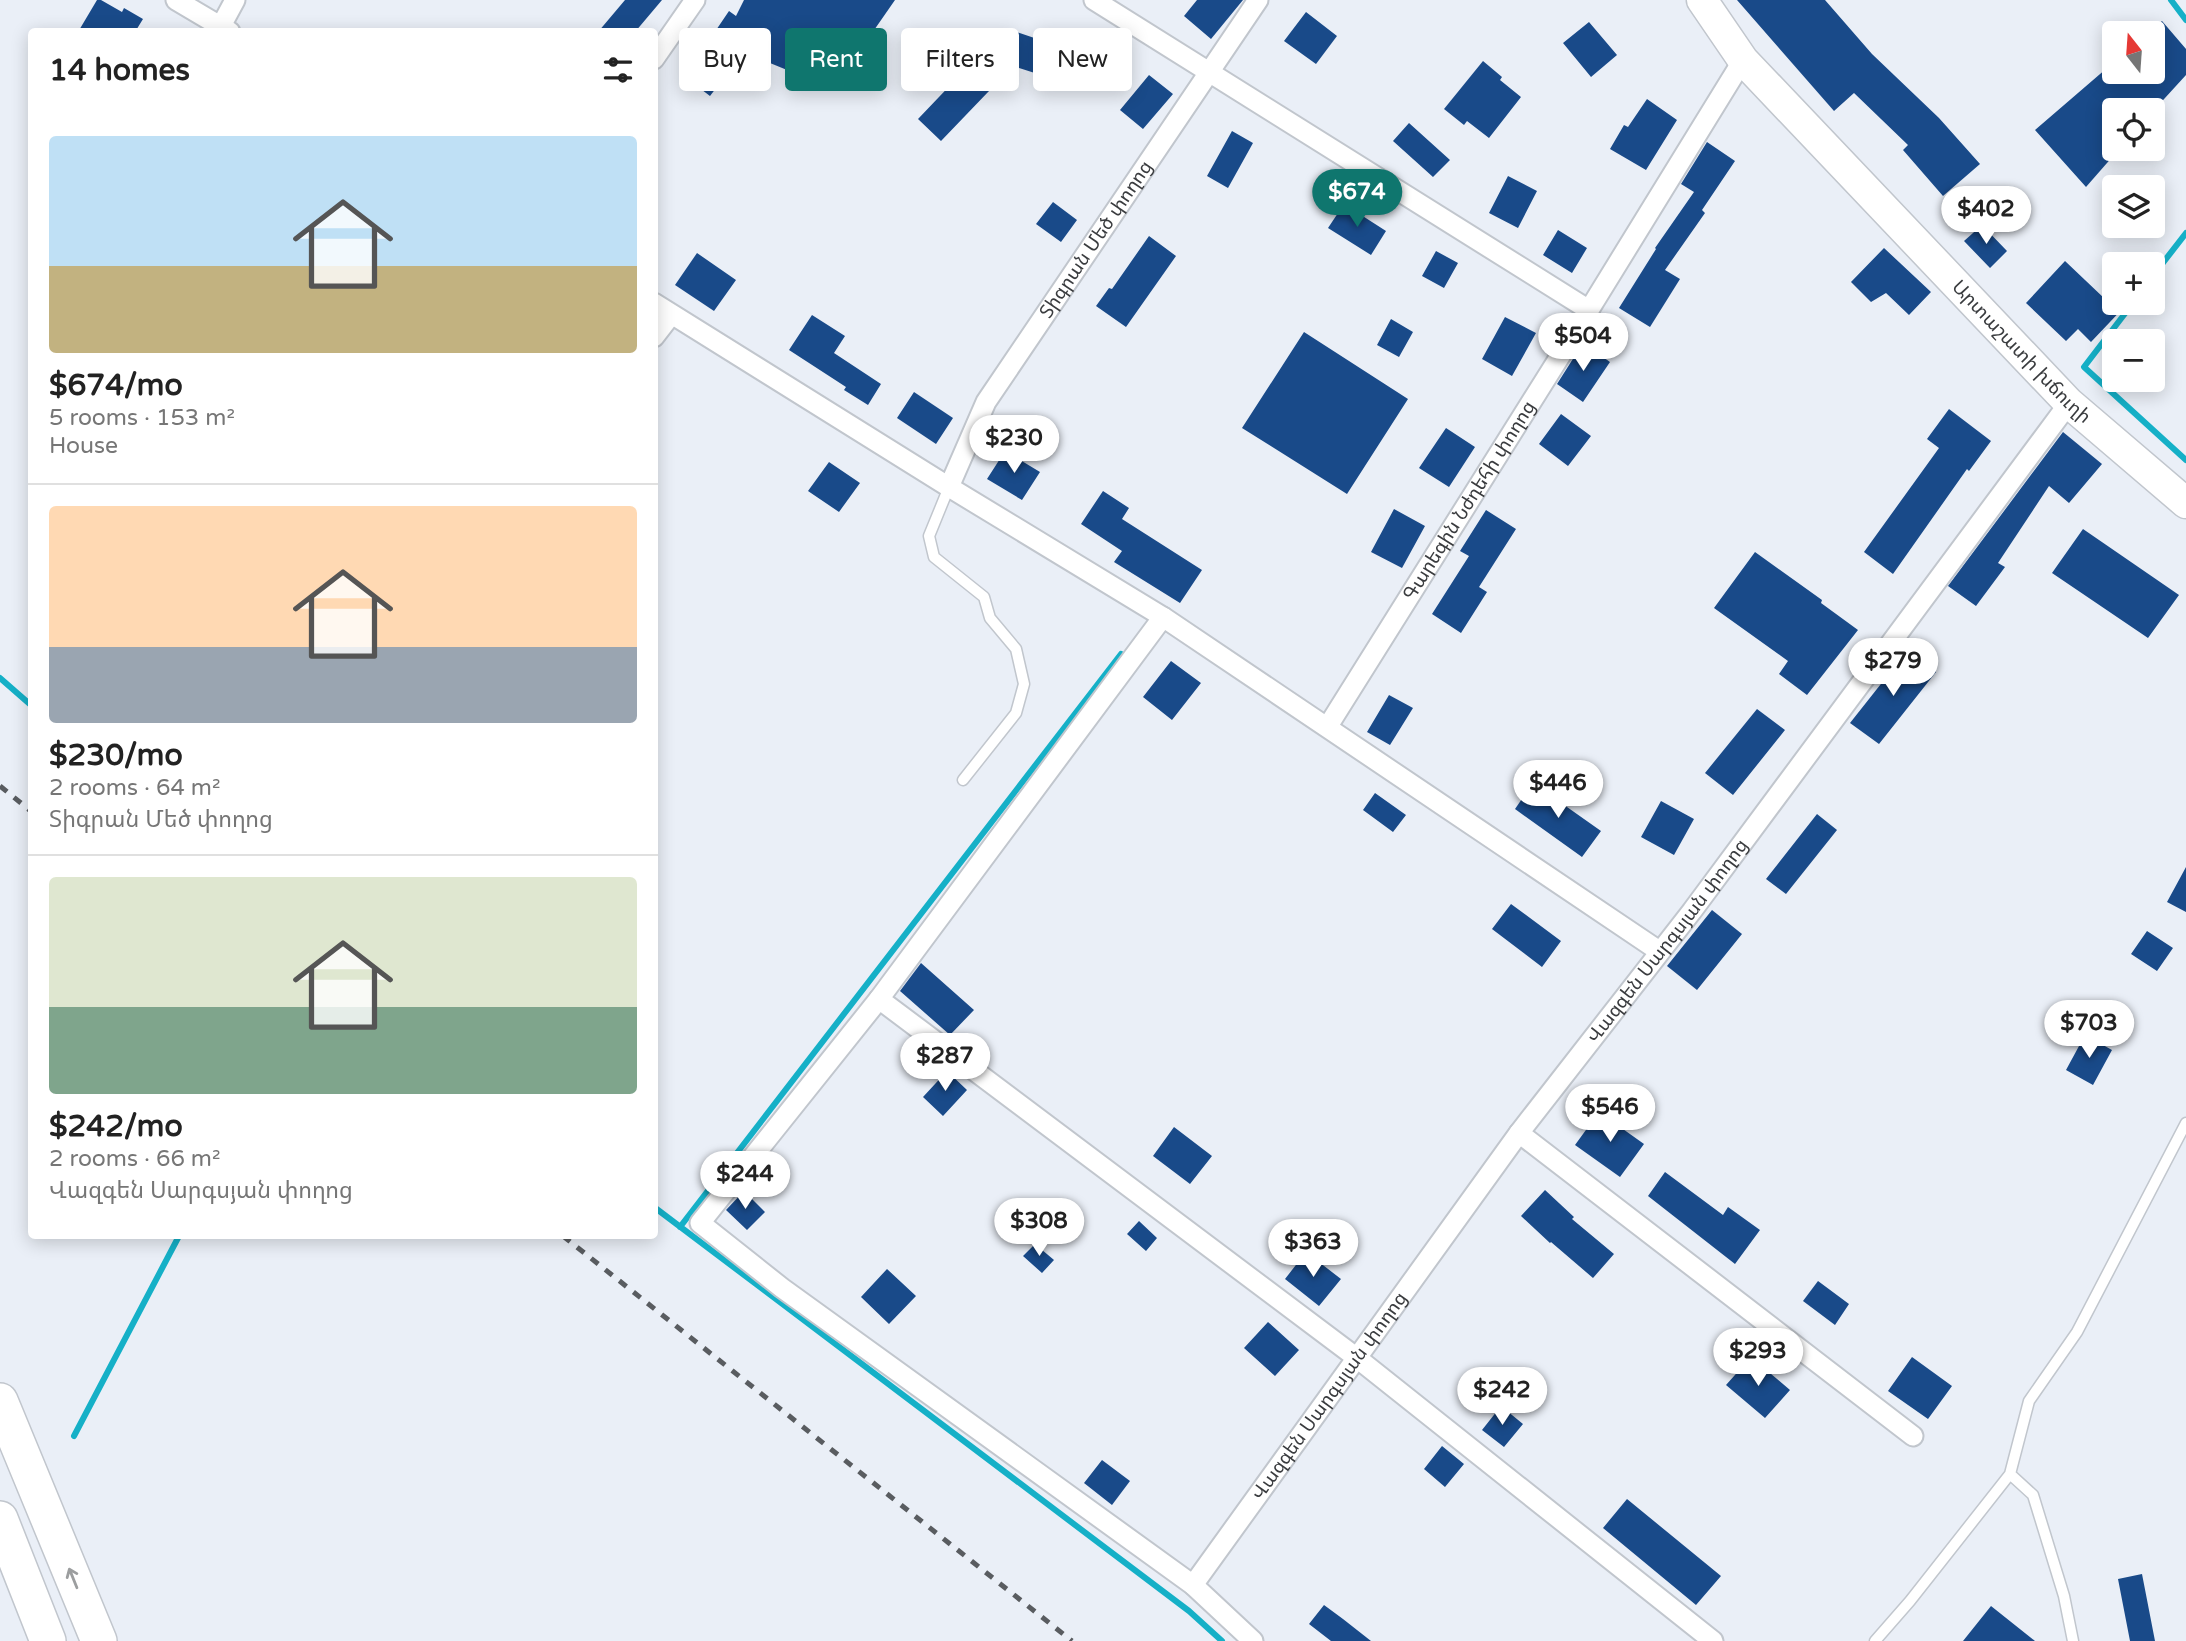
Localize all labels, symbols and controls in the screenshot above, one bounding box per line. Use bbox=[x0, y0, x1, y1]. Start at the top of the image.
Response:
north arrow bbox=[2102, 21, 2165, 84]
map controls bbox=[2102, 21, 2165, 392]
chip: Buy bbox=[679, 28, 771, 91]
chip: Rent bbox=[785, 28, 887, 91]
chip: Filters bbox=[901, 28, 1019, 91]
chip: New bbox=[1033, 28, 1132, 91]
icon: filters bbox=[599, 51, 637, 89]
text: 14 homes bbox=[49, 52, 190, 89]
button: locate bbox=[2102, 98, 2165, 161]
street label: Տիգրան Մեծ փողոց bbox=[1035, 157, 1157, 322]
pin: $674 bbox=[1316, 170, 1398, 229]
button: layers bbox=[2102, 175, 2165, 238]
text: $674 bbox=[1328, 178, 1386, 206]
icon: home bbox=[280, 181, 406, 307]
pin: $402 bbox=[1945, 187, 2027, 246]
text: $402 bbox=[1957, 195, 2015, 223]
button: + bbox=[2102, 252, 2165, 315]
street label: Արտաշատի խճուղի bbox=[1947, 276, 2095, 428]
pin: $504 bbox=[1542, 314, 1624, 373]
text: $504 bbox=[1554, 322, 1612, 350]
button: − bbox=[2102, 329, 2165, 392]
text: $674/mo bbox=[49, 367, 183, 404]
street label: Գարեգին Նժդեհի փողոց bbox=[1399, 397, 1540, 604]
text: 5 rooms · 153 m² bbox=[49, 404, 235, 432]
pin: $230 bbox=[973, 416, 1055, 475]
text: $230 bbox=[985, 424, 1043, 452]
text: House bbox=[49, 432, 118, 460]
icon: home bbox=[280, 551, 406, 677]
pin: $279 bbox=[1852, 638, 1934, 698]
text: $279 bbox=[1864, 647, 1922, 675]
text: $230/mo bbox=[49, 737, 183, 774]
pin: $446 bbox=[1517, 760, 1599, 820]
text: $446 bbox=[1529, 769, 1587, 797]
text: 2 rooms · 64 m² bbox=[49, 774, 220, 802]
text: Տիգրան Մեծ փողոց bbox=[49, 806, 273, 834]
street label: Վազգեն Սարգսյան փողոց bbox=[1582, 835, 1753, 1047]
icon: home bbox=[280, 922, 406, 1048]
pin: $703 bbox=[2048, 1000, 2130, 1060]
text: $703 bbox=[2060, 1009, 2118, 1037]
pin: $287 bbox=[904, 1034, 986, 1093]
text: $287 bbox=[916, 1042, 974, 1070]
pin: $546 bbox=[1569, 1084, 1651, 1144]
text: $546 bbox=[1581, 1093, 1639, 1121]
text: $242/mo bbox=[49, 1108, 183, 1145]
text: 2 rooms · 66 m² bbox=[49, 1145, 220, 1173]
pin: $244 bbox=[704, 1152, 786, 1211]
text: $244 bbox=[716, 1160, 774, 1188]
text: Վազգեն Սարգսյան փողոց bbox=[49, 1177, 353, 1205]
pin: $308 bbox=[998, 1198, 1080, 1258]
text: $308 bbox=[1010, 1207, 1068, 1235]
pin: $363 bbox=[1272, 1220, 1354, 1279]
text: $363 bbox=[1284, 1228, 1342, 1256]
street label: Վազգեն Սարգսյան փողոց bbox=[1247, 1288, 1412, 1504]
pin: $293 bbox=[1717, 1328, 1799, 1388]
text: $293 bbox=[1729, 1337, 1787, 1365]
pin: $242 bbox=[1461, 1368, 1543, 1427]
text: $242 bbox=[1473, 1376, 1531, 1404]
one-way arrow bbox=[65, 1568, 78, 1589]

